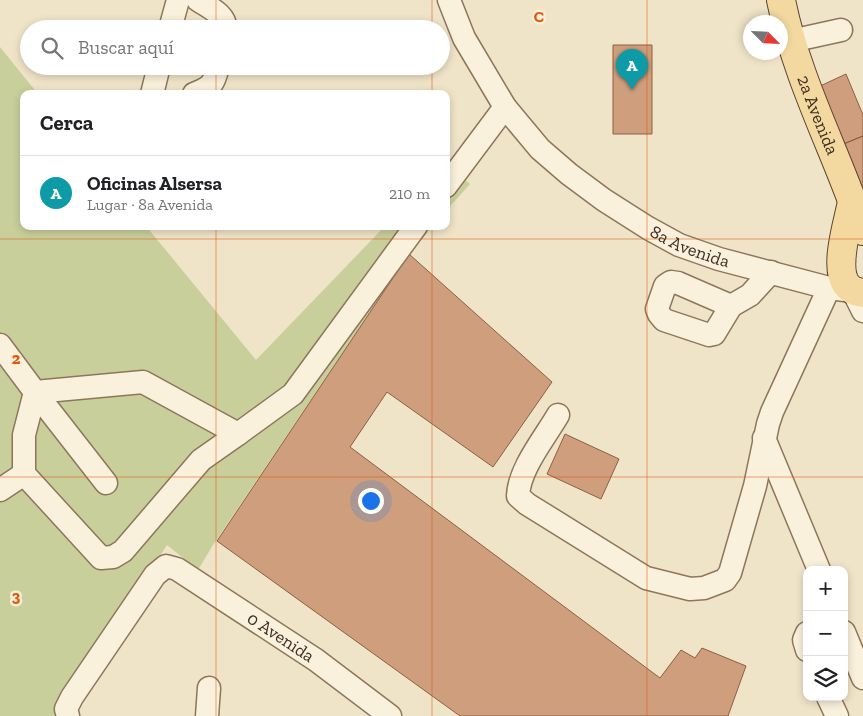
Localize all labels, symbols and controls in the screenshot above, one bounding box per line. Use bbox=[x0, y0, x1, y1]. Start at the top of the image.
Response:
text: C bbox=[534, 7, 544, 26]
north arrow bbox=[743, 15, 788, 60]
search box bbox=[20, 20, 450, 75]
icon: search bbox=[38, 34, 66, 62]
text: Buscar aquí bbox=[78, 36, 174, 59]
pin: A bbox=[616, 49, 648, 90]
street label: 2a Avenida bbox=[792, 72, 844, 158]
text: Cerca bbox=[40, 110, 93, 135]
text: Oficinas Alsersa bbox=[87, 172, 222, 195]
text: A bbox=[51, 184, 62, 203]
text: 210 m bbox=[389, 184, 430, 203]
text: Lugar · 8a Avenida bbox=[87, 195, 213, 214]
street label: 8a Avenida bbox=[646, 220, 732, 272]
text: 2 bbox=[12, 349, 21, 368]
your location bbox=[358, 488, 384, 514]
map controls bbox=[803, 566, 848, 701]
button: + bbox=[803, 566, 848, 611]
text: 3 bbox=[12, 587, 21, 606]
street label: 0 Avenida bbox=[243, 607, 319, 667]
button: − bbox=[803, 611, 848, 656]
button: layers bbox=[803, 656, 848, 701]

